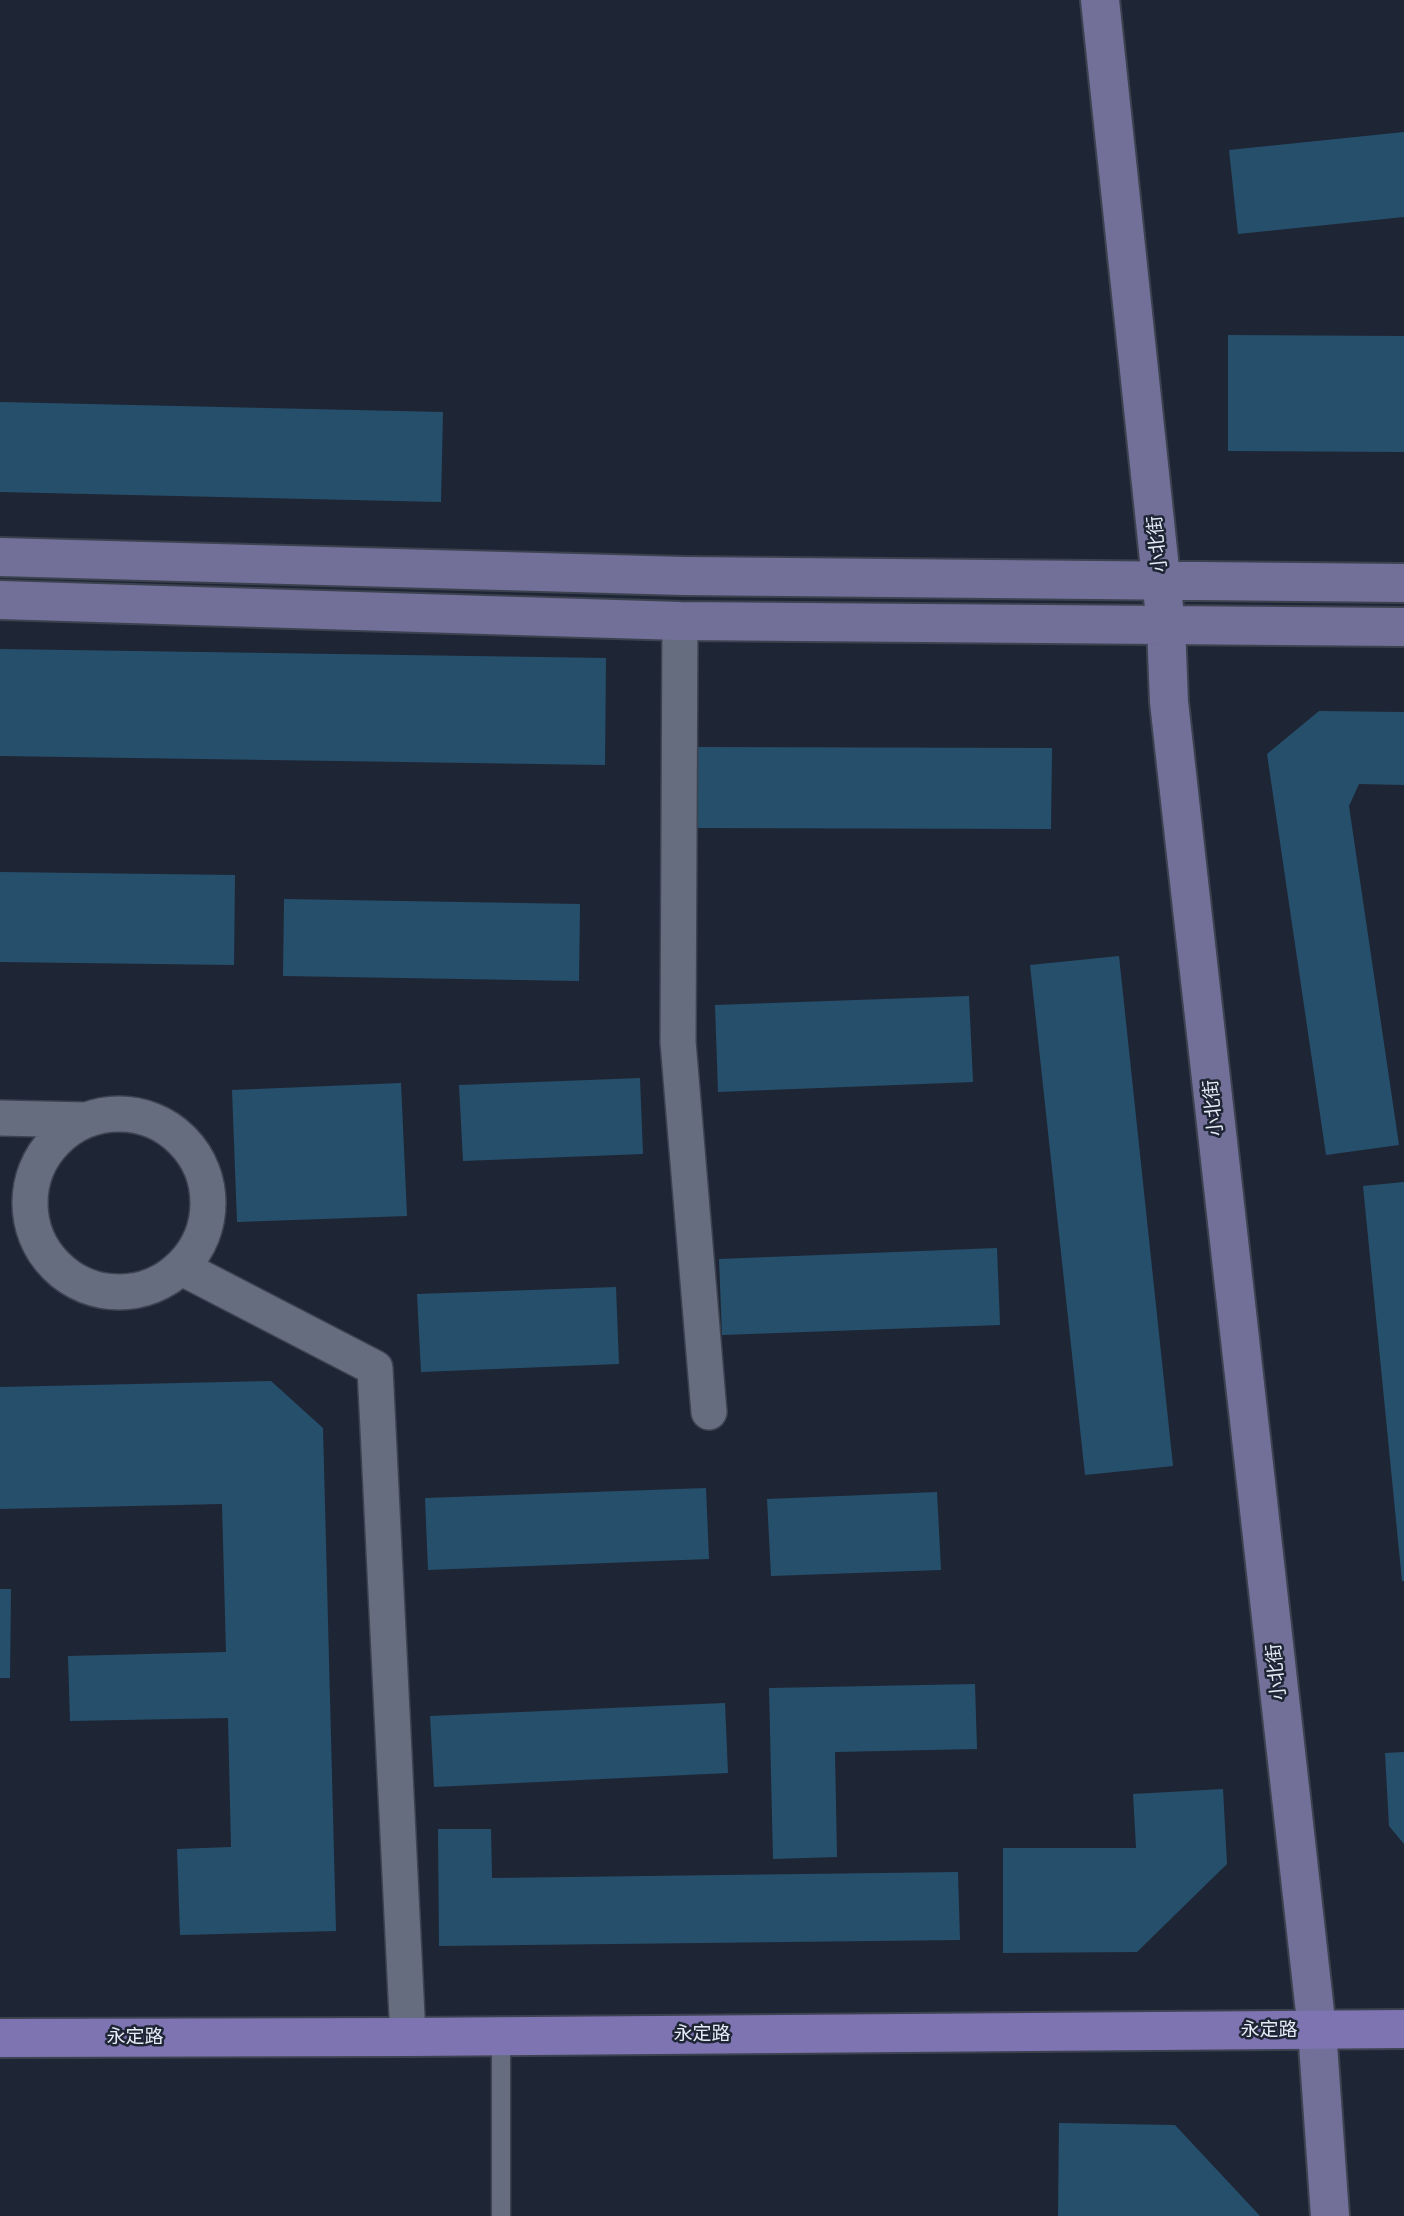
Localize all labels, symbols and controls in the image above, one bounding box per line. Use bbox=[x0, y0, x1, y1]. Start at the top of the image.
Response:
street label: 小北街 bbox=[1144, 514, 1172, 574]
street label: 小北街 bbox=[1200, 1078, 1228, 1138]
street label: 小北街 bbox=[1263, 1642, 1291, 1702]
street label: 永定路 bbox=[1241, 2020, 1297, 2042]
street label: 永定路 bbox=[674, 2024, 730, 2046]
street label: 永定路 bbox=[107, 2027, 163, 2049]

